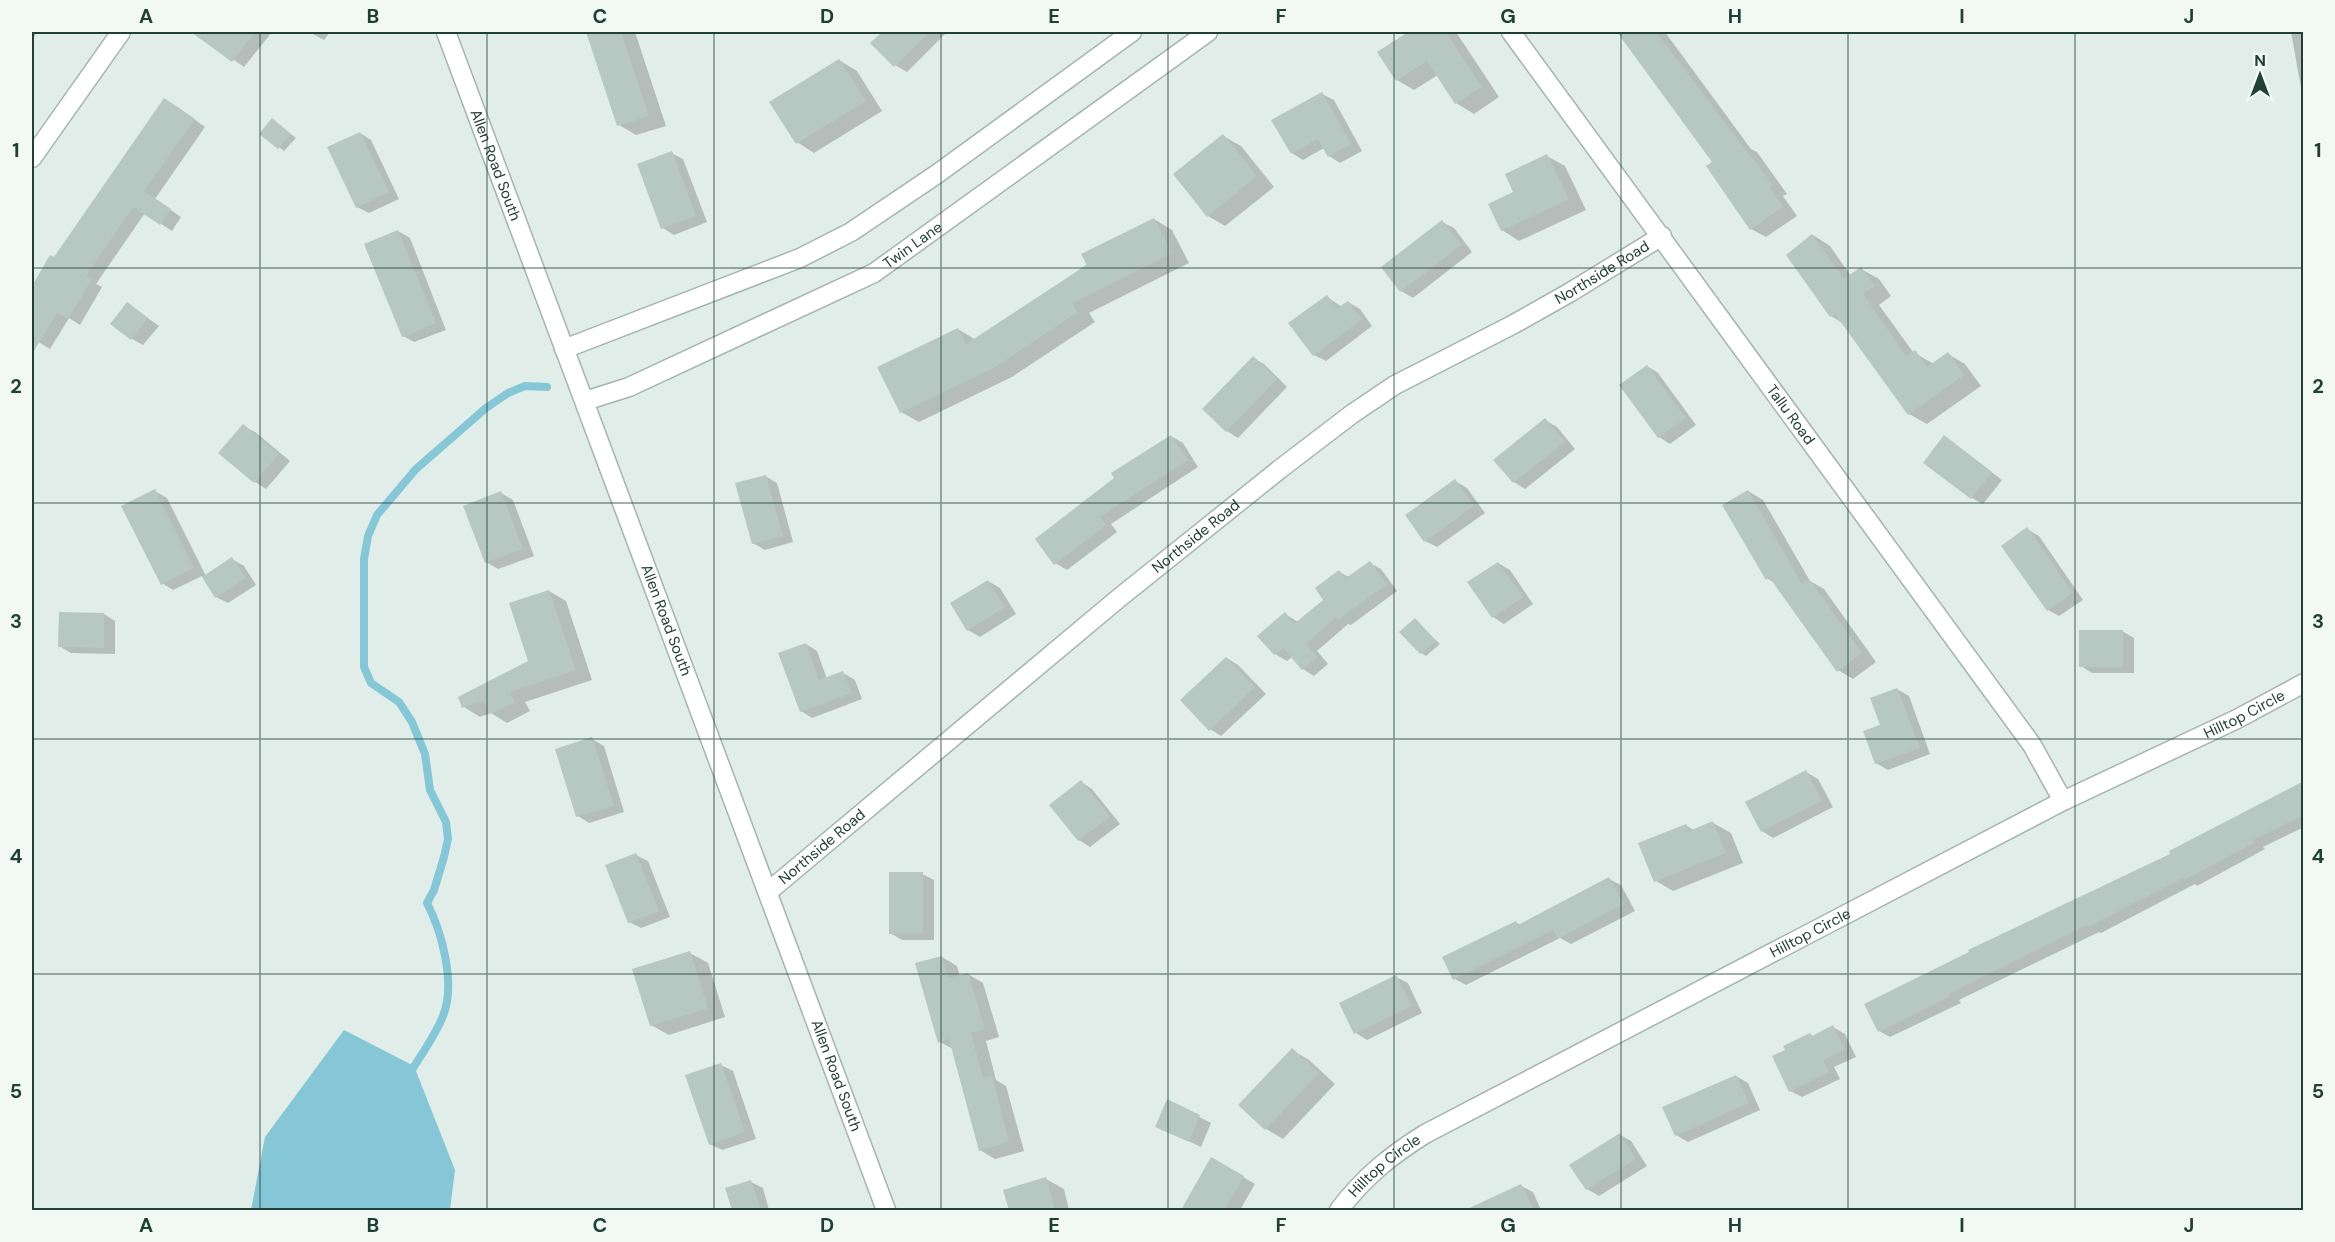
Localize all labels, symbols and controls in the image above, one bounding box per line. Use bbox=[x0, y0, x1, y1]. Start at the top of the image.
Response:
text: A bbox=[139, 3, 153, 29]
text: B bbox=[367, 3, 379, 29]
text: C bbox=[593, 3, 607, 29]
text: D bbox=[820, 3, 834, 29]
text: E bbox=[1048, 3, 1060, 29]
text: F bbox=[1275, 3, 1287, 29]
text: G bbox=[1500, 3, 1516, 29]
text: H bbox=[1728, 3, 1742, 29]
text: I bbox=[1959, 3, 1965, 29]
text: J bbox=[2184, 3, 2194, 29]
north arrow bbox=[2230, 45, 2290, 105]
text: N bbox=[2254, 50, 2266, 71]
street label: Allen Road South bbox=[466, 106, 526, 224]
text: 1 bbox=[12, 137, 20, 163]
text: 1 bbox=[2314, 137, 2322, 163]
street label: Twin Lane bbox=[879, 217, 946, 273]
street label: Northside Road bbox=[1551, 236, 1653, 309]
text: 2 bbox=[10, 373, 22, 399]
text: 2 bbox=[2312, 373, 2324, 399]
street label: Tallu Road bbox=[1762, 381, 1819, 449]
street label: Northside Road bbox=[1148, 495, 1244, 578]
street label: Allen Road South bbox=[636, 562, 696, 679]
text: 3 bbox=[10, 608, 22, 634]
text: 3 bbox=[2312, 608, 2324, 634]
street label: Hilltop Circle bbox=[2200, 685, 2288, 743]
street label: Northside Road bbox=[774, 805, 870, 889]
text: 4 bbox=[10, 843, 23, 869]
text: 4 bbox=[2312, 843, 2325, 869]
street label: Hilltop Circle bbox=[1766, 904, 1854, 962]
street label: Allen Road South bbox=[807, 1017, 866, 1134]
text: 5 bbox=[10, 1078, 22, 1104]
text: 5 bbox=[2312, 1078, 2324, 1104]
street label: Hilltop Circle bbox=[1344, 1129, 1424, 1201]
text: A bbox=[139, 1212, 153, 1238]
text: B bbox=[367, 1212, 379, 1238]
text: C bbox=[593, 1212, 607, 1238]
text: D bbox=[820, 1212, 834, 1238]
text: E bbox=[1048, 1212, 1060, 1238]
text: F bbox=[1275, 1212, 1287, 1238]
text: G bbox=[1500, 1212, 1516, 1238]
text: H bbox=[1728, 1212, 1742, 1238]
text: I bbox=[1959, 1212, 1965, 1238]
text: J bbox=[2184, 1212, 2194, 1238]

